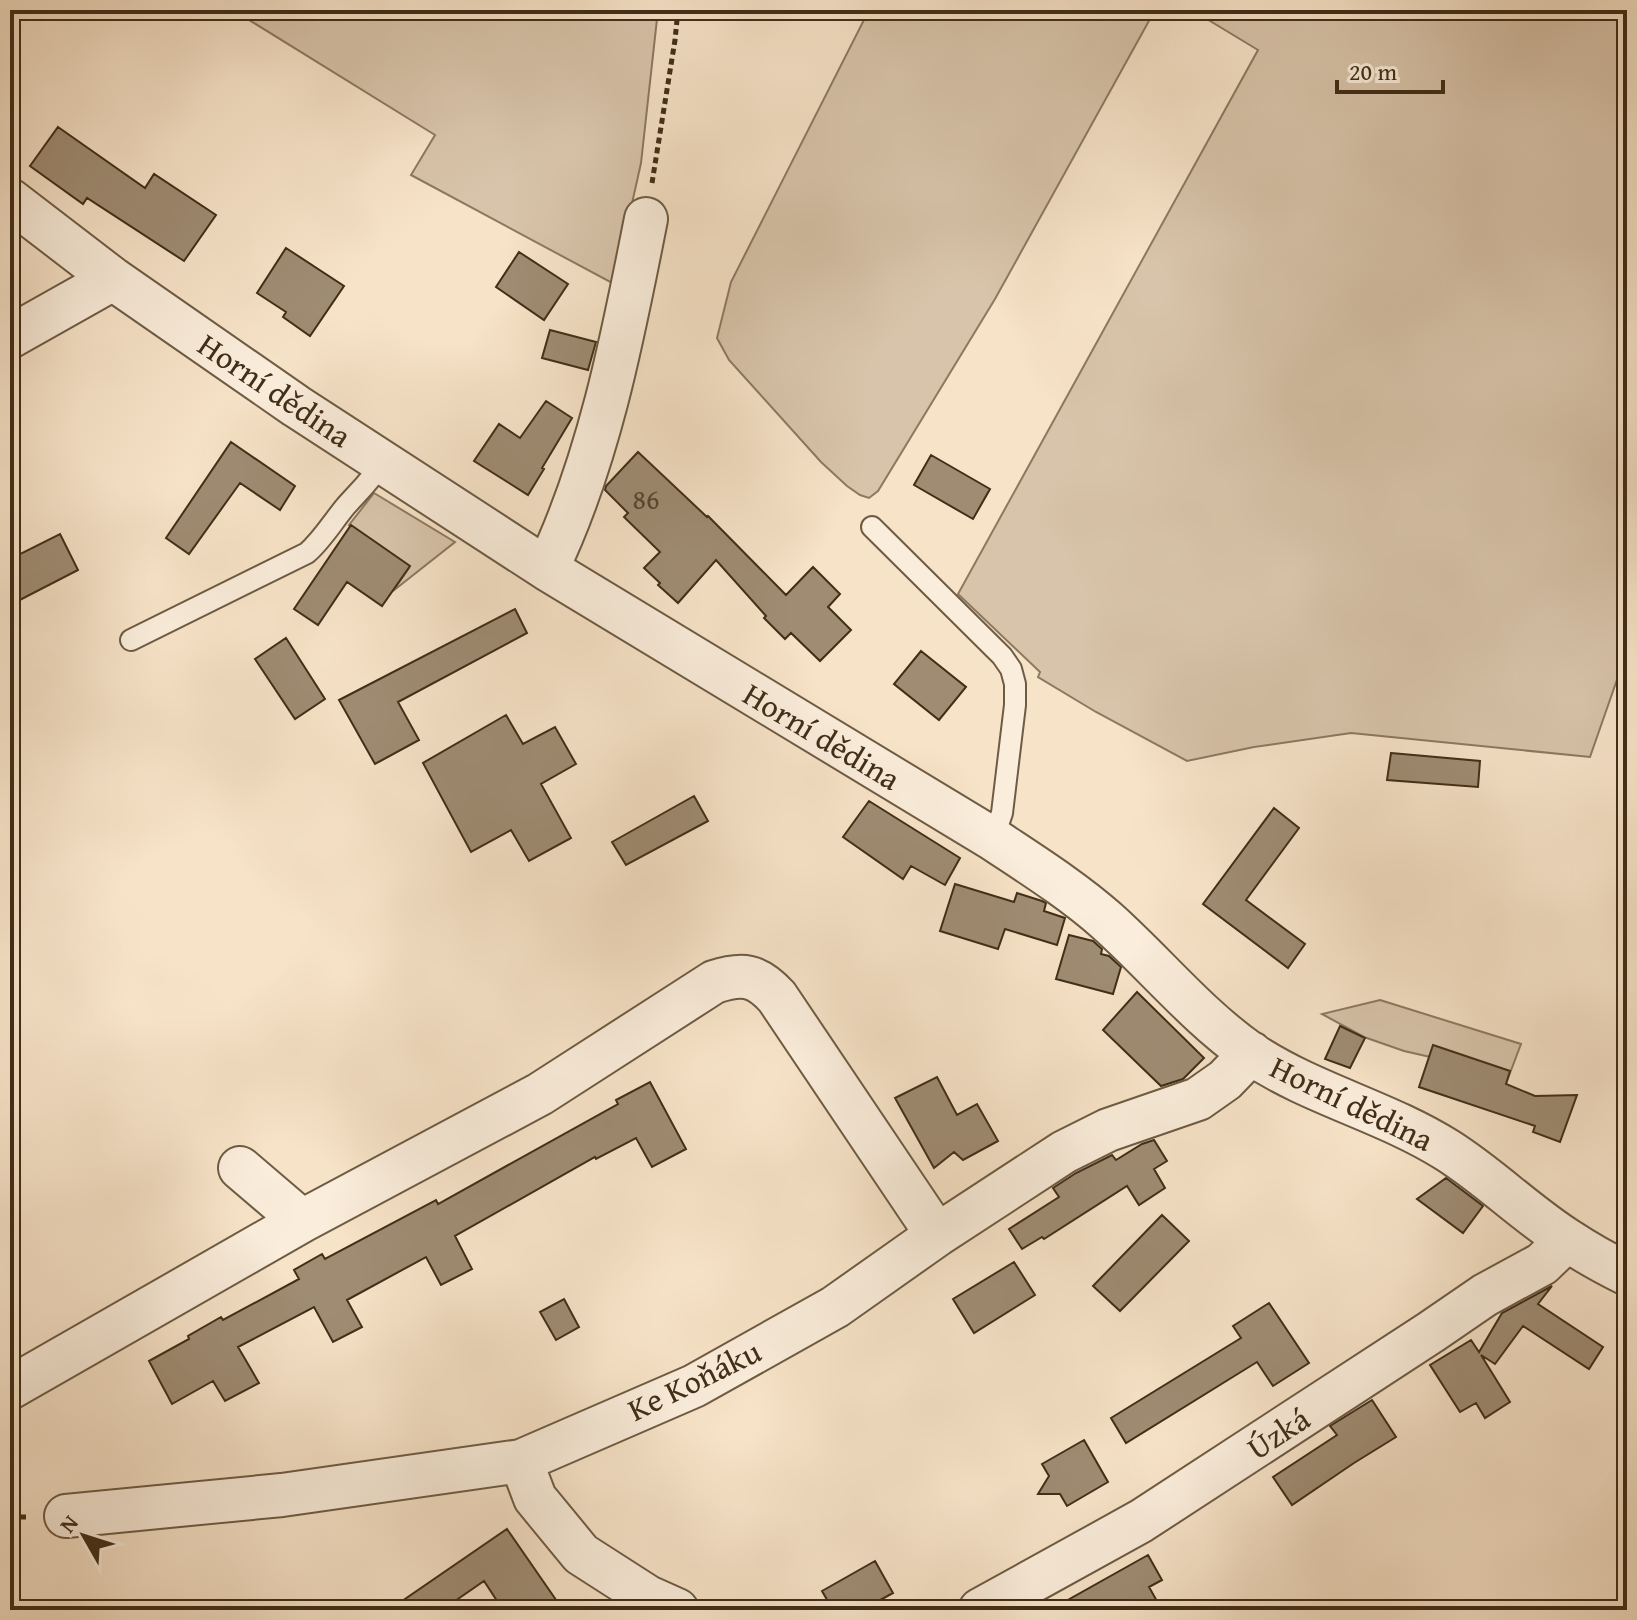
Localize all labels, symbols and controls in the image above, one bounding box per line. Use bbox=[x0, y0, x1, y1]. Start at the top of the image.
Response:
scale bar bbox=[1337, 44, 1443, 94]
text: 20 m bbox=[1349, 54, 1397, 89]
street label: Horní dědina bbox=[189, 321, 361, 459]
house number: 86 bbox=[633, 478, 659, 519]
street label: Horní dědina bbox=[734, 671, 910, 801]
street label: Horní dědina bbox=[1263, 1043, 1441, 1163]
street label: Ke Koňáku bbox=[619, 1327, 769, 1432]
street label: Úzká bbox=[1237, 1395, 1319, 1471]
north arrow bbox=[44, 1496, 124, 1576]
text: N bbox=[51, 1507, 86, 1539]

